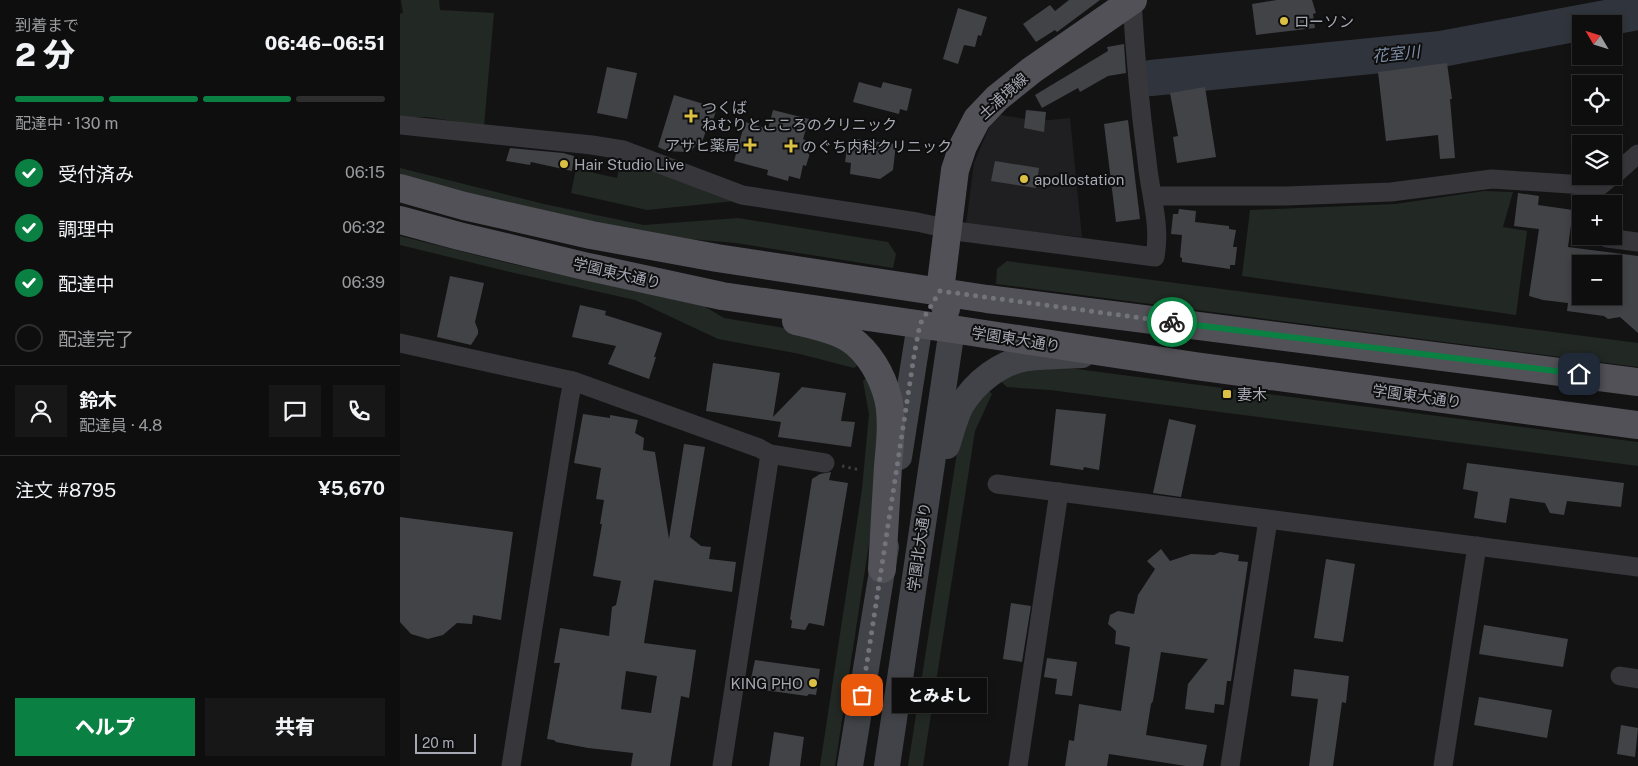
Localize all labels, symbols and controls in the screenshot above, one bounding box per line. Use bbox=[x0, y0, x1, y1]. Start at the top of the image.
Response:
place label: ローソン bbox=[1294, 13, 1354, 30]
marker: ローソン bbox=[1278, 15, 1290, 27]
north arrow bbox=[1572, 15, 1622, 65]
map controls bbox=[1572, 15, 1622, 305]
text: 到着まで bbox=[15, 16, 79, 35]
text: 06:46–06:51 bbox=[265, 32, 385, 54]
text: 2 分 bbox=[15, 36, 75, 73]
water label: 花室川 bbox=[1371, 42, 1423, 66]
street label: 土浦境線 bbox=[975, 70, 1031, 122]
button: locate bbox=[1572, 75, 1622, 125]
place label: つくば ねむりとこころのクリニック bbox=[702, 99, 897, 133]
marker: つくば ねむりとこころのクリニック bbox=[684, 109, 698, 123]
text: 配達中 · 130 m bbox=[15, 114, 118, 133]
button: layers bbox=[1572, 135, 1622, 185]
place label: アサヒ薬局 bbox=[665, 137, 740, 154]
place label: のぐち内科クリニック bbox=[802, 138, 952, 155]
marker: アサヒ薬局 bbox=[744, 139, 756, 151]
marker: のぐち内科クリニック bbox=[784, 139, 798, 153]
place label: Hair Studio Live bbox=[574, 156, 684, 173]
marker: Hair Studio Live bbox=[558, 158, 570, 170]
icon: check bbox=[15, 159, 43, 187]
text: 受付済み bbox=[58, 163, 134, 185]
text: 06:15 bbox=[345, 163, 385, 182]
place label: apollostation bbox=[1034, 171, 1125, 188]
marker: apollostation bbox=[1018, 173, 1030, 185]
button: + bbox=[1572, 195, 1622, 245]
icon: check bbox=[15, 214, 43, 242]
text: 調理中 bbox=[58, 218, 115, 240]
text: 06:32 bbox=[342, 218, 385, 237]
street label: 学園東大通り bbox=[571, 255, 663, 291]
button: − bbox=[1572, 255, 1622, 305]
icon: check bbox=[15, 269, 43, 297]
text: 配達中 bbox=[58, 273, 115, 295]
text: 06:39 bbox=[342, 273, 385, 292]
courier bbox=[1147, 297, 1197, 347]
icon: bike bbox=[1158, 308, 1186, 336]
street label: 学園東大通り bbox=[970, 324, 1062, 354]
text: 配達完了 bbox=[58, 328, 134, 350]
pin bbox=[1558, 353, 1600, 395]
icon: home bbox=[1565, 360, 1593, 388]
street label: 学園東大通り bbox=[1371, 381, 1463, 411]
button: person bbox=[15, 385, 67, 437]
button: chat bbox=[269, 385, 321, 437]
button: phone bbox=[333, 385, 385, 437]
place label: 妻木 bbox=[1237, 386, 1267, 403]
marker: 妻木 bbox=[1221, 388, 1233, 400]
text: 鈴木 bbox=[79, 389, 117, 411]
text: 配達員 · 4.8 bbox=[79, 416, 162, 435]
text: ¥5,670 bbox=[318, 477, 385, 499]
text: 注文 #8795 bbox=[15, 479, 116, 501]
street label: 学園北大通り bbox=[904, 501, 934, 593]
pin bbox=[841, 674, 883, 716]
place label: KING PHO bbox=[731, 675, 803, 692]
marker: KING PHO bbox=[807, 677, 819, 689]
callout: とみよし bbox=[892, 678, 987, 712]
icon: bag bbox=[848, 681, 876, 709]
text: とみよし bbox=[907, 686, 972, 705]
button: ヘルプ bbox=[15, 698, 195, 756]
button: 共有 bbox=[205, 698, 385, 756]
scale bar bbox=[415, 731, 476, 754]
text: 20 m bbox=[422, 735, 454, 751]

